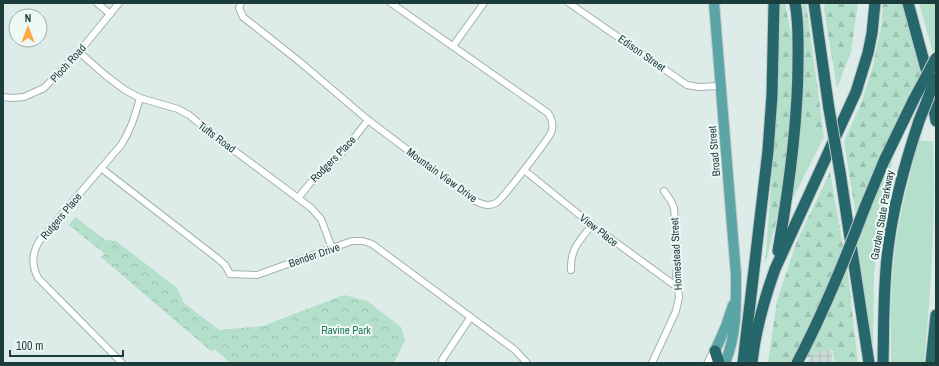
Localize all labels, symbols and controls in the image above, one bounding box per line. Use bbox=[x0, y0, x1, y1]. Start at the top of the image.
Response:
north arrow bbox=[8, 8, 48, 48]
text: N bbox=[25, 11, 31, 25]
street label: Edison Street bbox=[616, 32, 669, 75]
street label: Ploch Road bbox=[47, 41, 89, 85]
street label: Tufts Road bbox=[195, 118, 239, 156]
street label: Broad Street bbox=[705, 125, 723, 177]
street label: Rodgers Place bbox=[307, 133, 359, 185]
street label: Mountain View Drive bbox=[404, 145, 480, 205]
street label: Garden State Parkway bbox=[867, 169, 897, 261]
street label: Rutgers Place bbox=[37, 190, 85, 242]
street label: View Place bbox=[577, 211, 621, 249]
street label: Homestead Street bbox=[667, 217, 685, 291]
street label: Bender Drive bbox=[287, 240, 341, 270]
park label: Ravine Park bbox=[321, 323, 371, 337]
scale bar bbox=[10, 332, 123, 358]
text: 100 m bbox=[16, 338, 43, 354]

